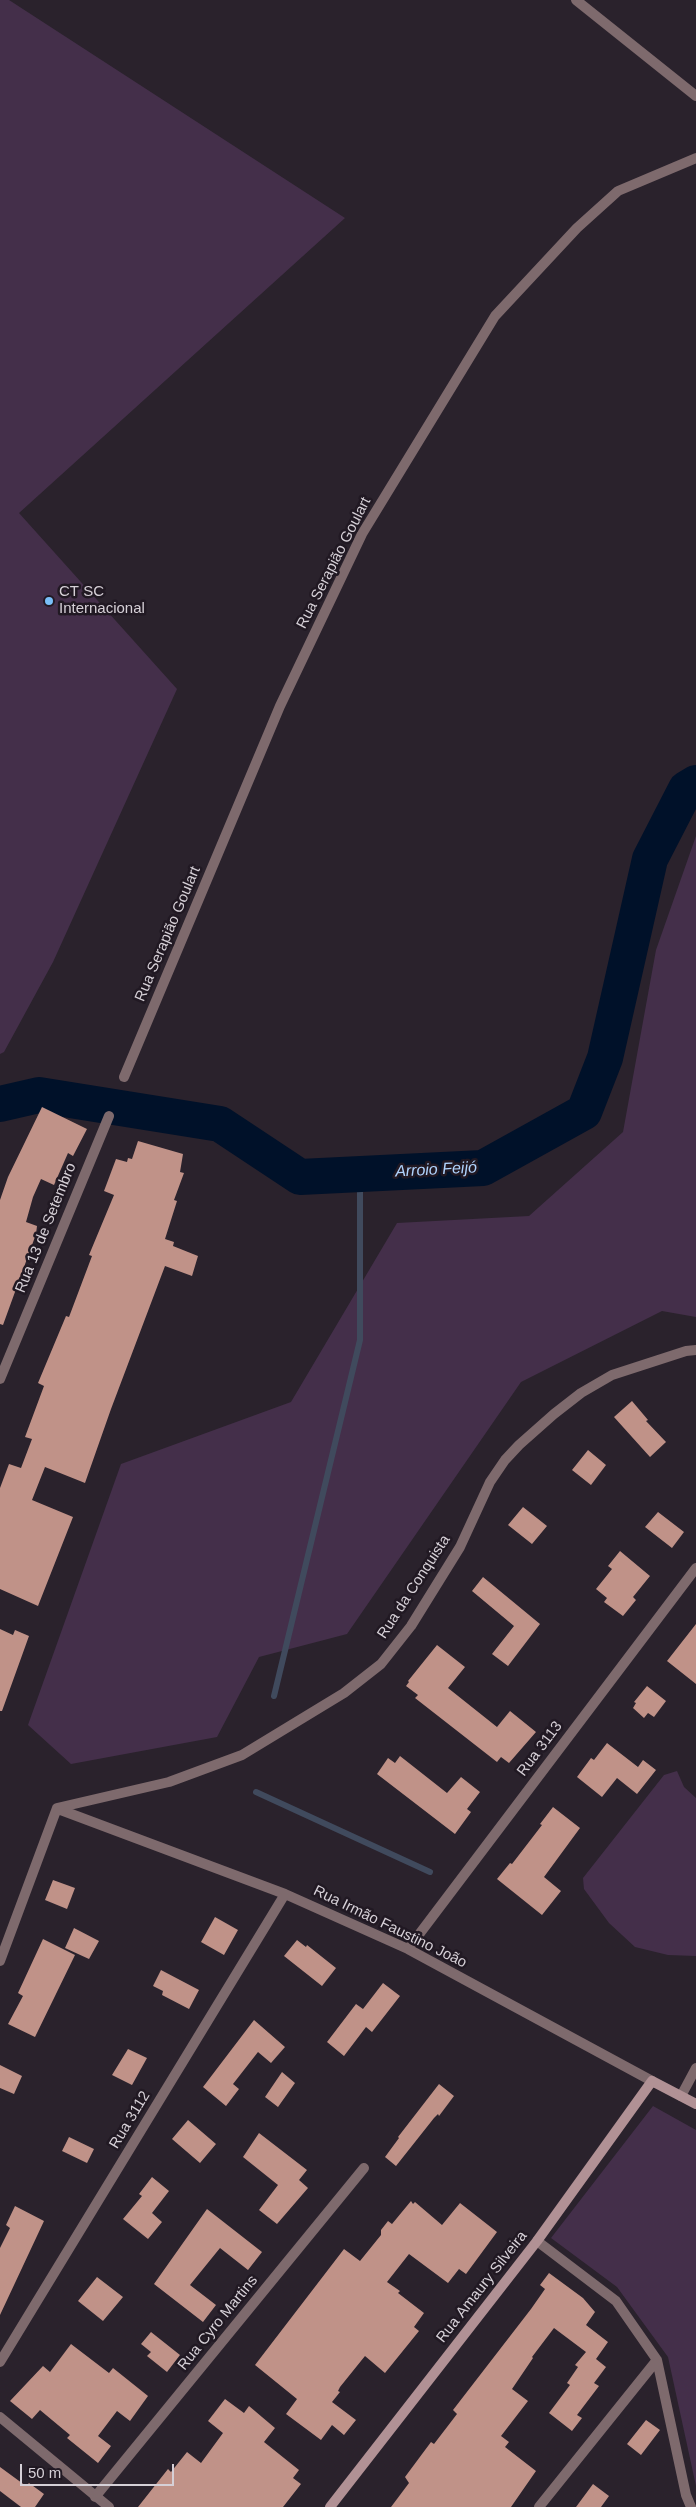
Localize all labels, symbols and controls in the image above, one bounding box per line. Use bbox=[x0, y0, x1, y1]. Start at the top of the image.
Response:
street label: Rua Serapião Goulart bbox=[293, 494, 375, 632]
place label: CT SC Internacional bbox=[59, 583, 145, 618]
marker: CT SC Internacional bbox=[43, 595, 55, 607]
street label: Rua Serapião Goulart bbox=[131, 864, 205, 1004]
water label: Arroio Feijó bbox=[395, 1158, 477, 1182]
street label: Rua 13 de Setembro bbox=[12, 1160, 80, 1296]
street label: Rua da Conquista bbox=[374, 1532, 454, 1642]
street label: Rua 3113 bbox=[514, 1718, 566, 1780]
street label: Rua Irmão Faustino João bbox=[310, 1882, 470, 1972]
street label: Rua 3112 bbox=[106, 2088, 154, 2152]
street label: Rua Amaury Silveira bbox=[433, 2228, 531, 2346]
street label: Rua Cyro Martins bbox=[174, 2272, 262, 2374]
scale bar bbox=[22, 2454, 176, 2486]
text: 50 m bbox=[28, 2464, 61, 2481]

